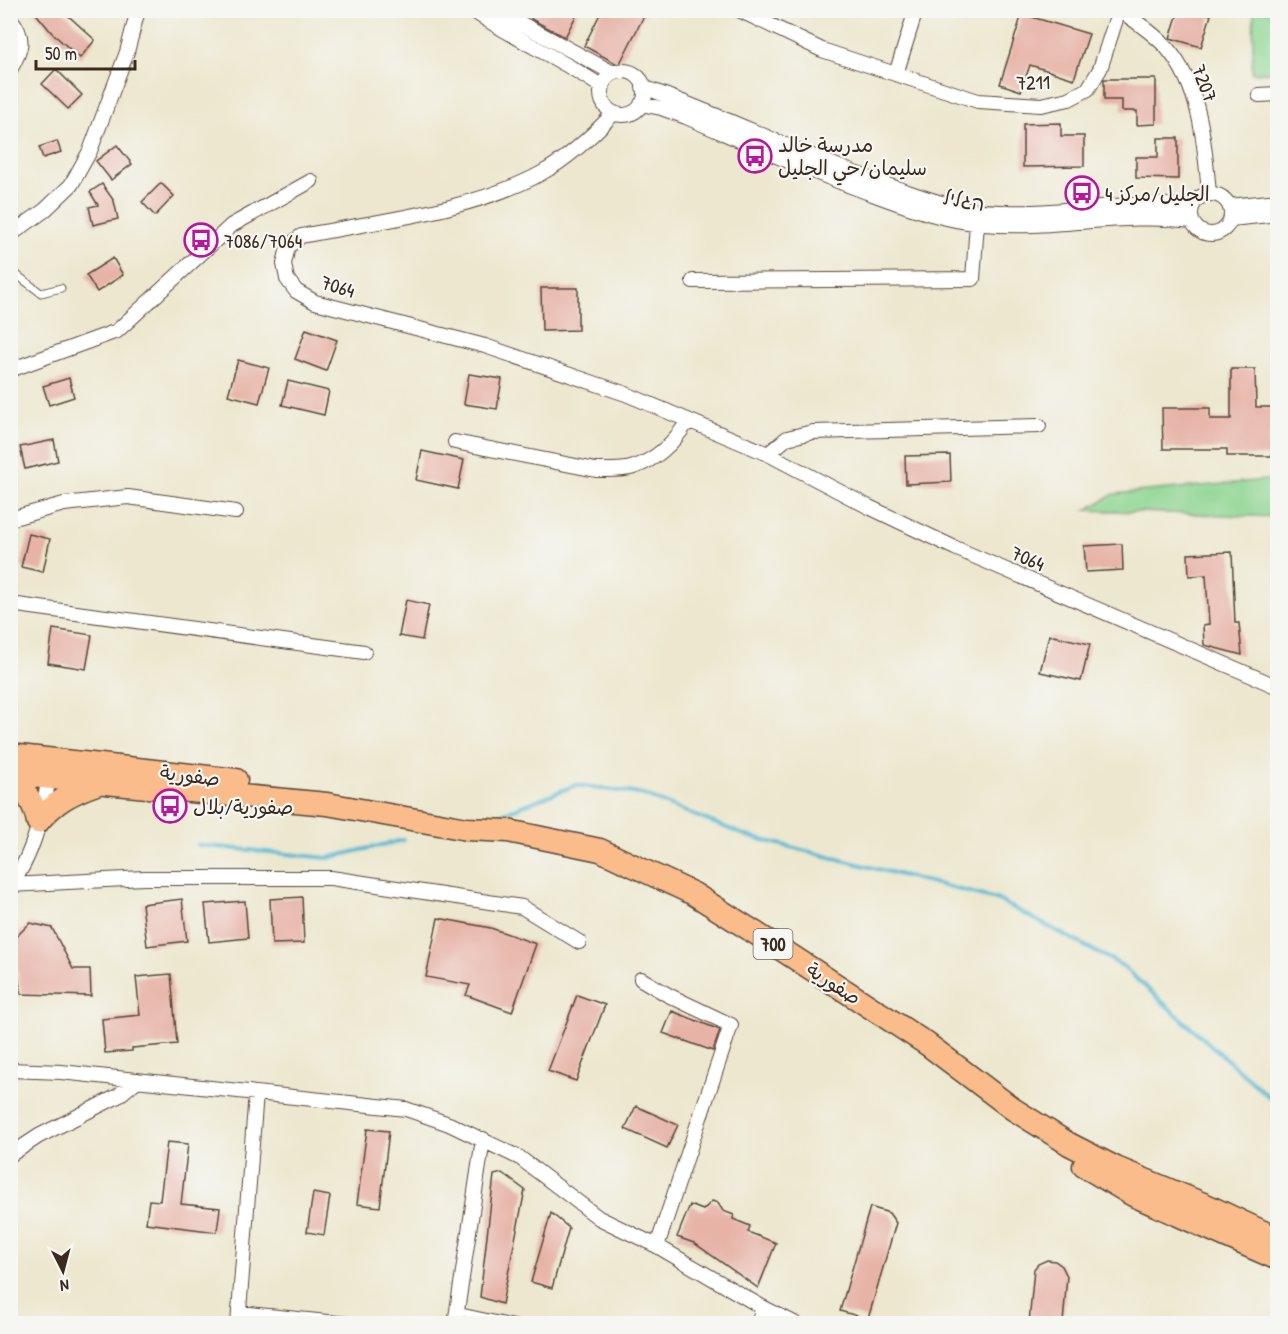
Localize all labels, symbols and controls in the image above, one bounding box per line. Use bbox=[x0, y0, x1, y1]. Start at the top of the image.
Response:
scale bar bbox=[36, 33, 135, 71]
text: 50 m bbox=[45, 41, 77, 66]
street label: 7207 bbox=[1186, 60, 1224, 106]
street label: 7211 bbox=[1016, 68, 1050, 96]
place label: مدرسة خالد سليمان/حي الجليل bbox=[778, 131, 927, 186]
bus stop icon: مدرسة خالد سليمان/حي الجليل bbox=[737, 138, 773, 174]
bus stop icon: الجليل/مركز 4 bbox=[1064, 175, 1100, 211]
place label: الجليل/مركز 4 bbox=[1105, 180, 1210, 207]
street label: הגליל bbox=[941, 183, 987, 217]
bus stop icon: 7086/7064 bbox=[183, 222, 219, 258]
place label: 7086/7064 bbox=[224, 227, 302, 254]
street label: 7064 bbox=[318, 268, 358, 304]
street label: 7064 bbox=[1007, 539, 1049, 577]
street label: صفورية bbox=[158, 758, 222, 792]
bus stop icon: صفورية/بلال bbox=[152, 788, 188, 824]
place label: صفورية/بلال bbox=[193, 793, 293, 820]
road number: 700 bbox=[754, 929, 792, 959]
street label: صفورية bbox=[801, 955, 867, 1011]
north arrow bbox=[33, 1241, 93, 1301]
text: N bbox=[59, 1275, 70, 1297]

